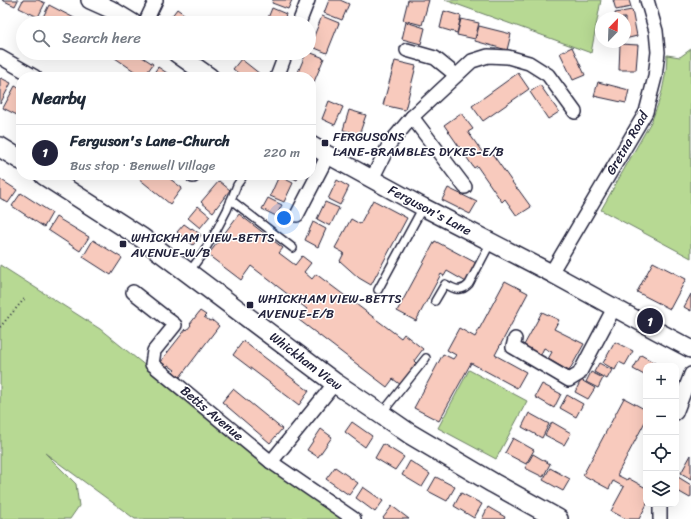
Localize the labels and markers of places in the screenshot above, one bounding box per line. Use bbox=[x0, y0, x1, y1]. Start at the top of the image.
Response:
place label: FERGUSONS LANE-BRAMBLES DYKES-E/B bbox=[333, 125, 504, 163]
marker: FERGUSONS LANE-BRAMBLES DYKES-E/B bbox=[320, 138, 330, 148]
place label: WHICKHAM VIEW-BETTS AVENUE-W/B bbox=[130, 226, 274, 264]
marker: WHICKHAM VIEW-BETTS AVENUE-W/B bbox=[118, 239, 128, 249]
place label: WHICKHAM VIEW-BETTS AVENUE-E/B bbox=[257, 287, 401, 325]
marker: WHICKHAM VIEW-BETTS AVENUE-E/B bbox=[245, 300, 255, 310]
pin: 1 bbox=[637, 306, 663, 336]

